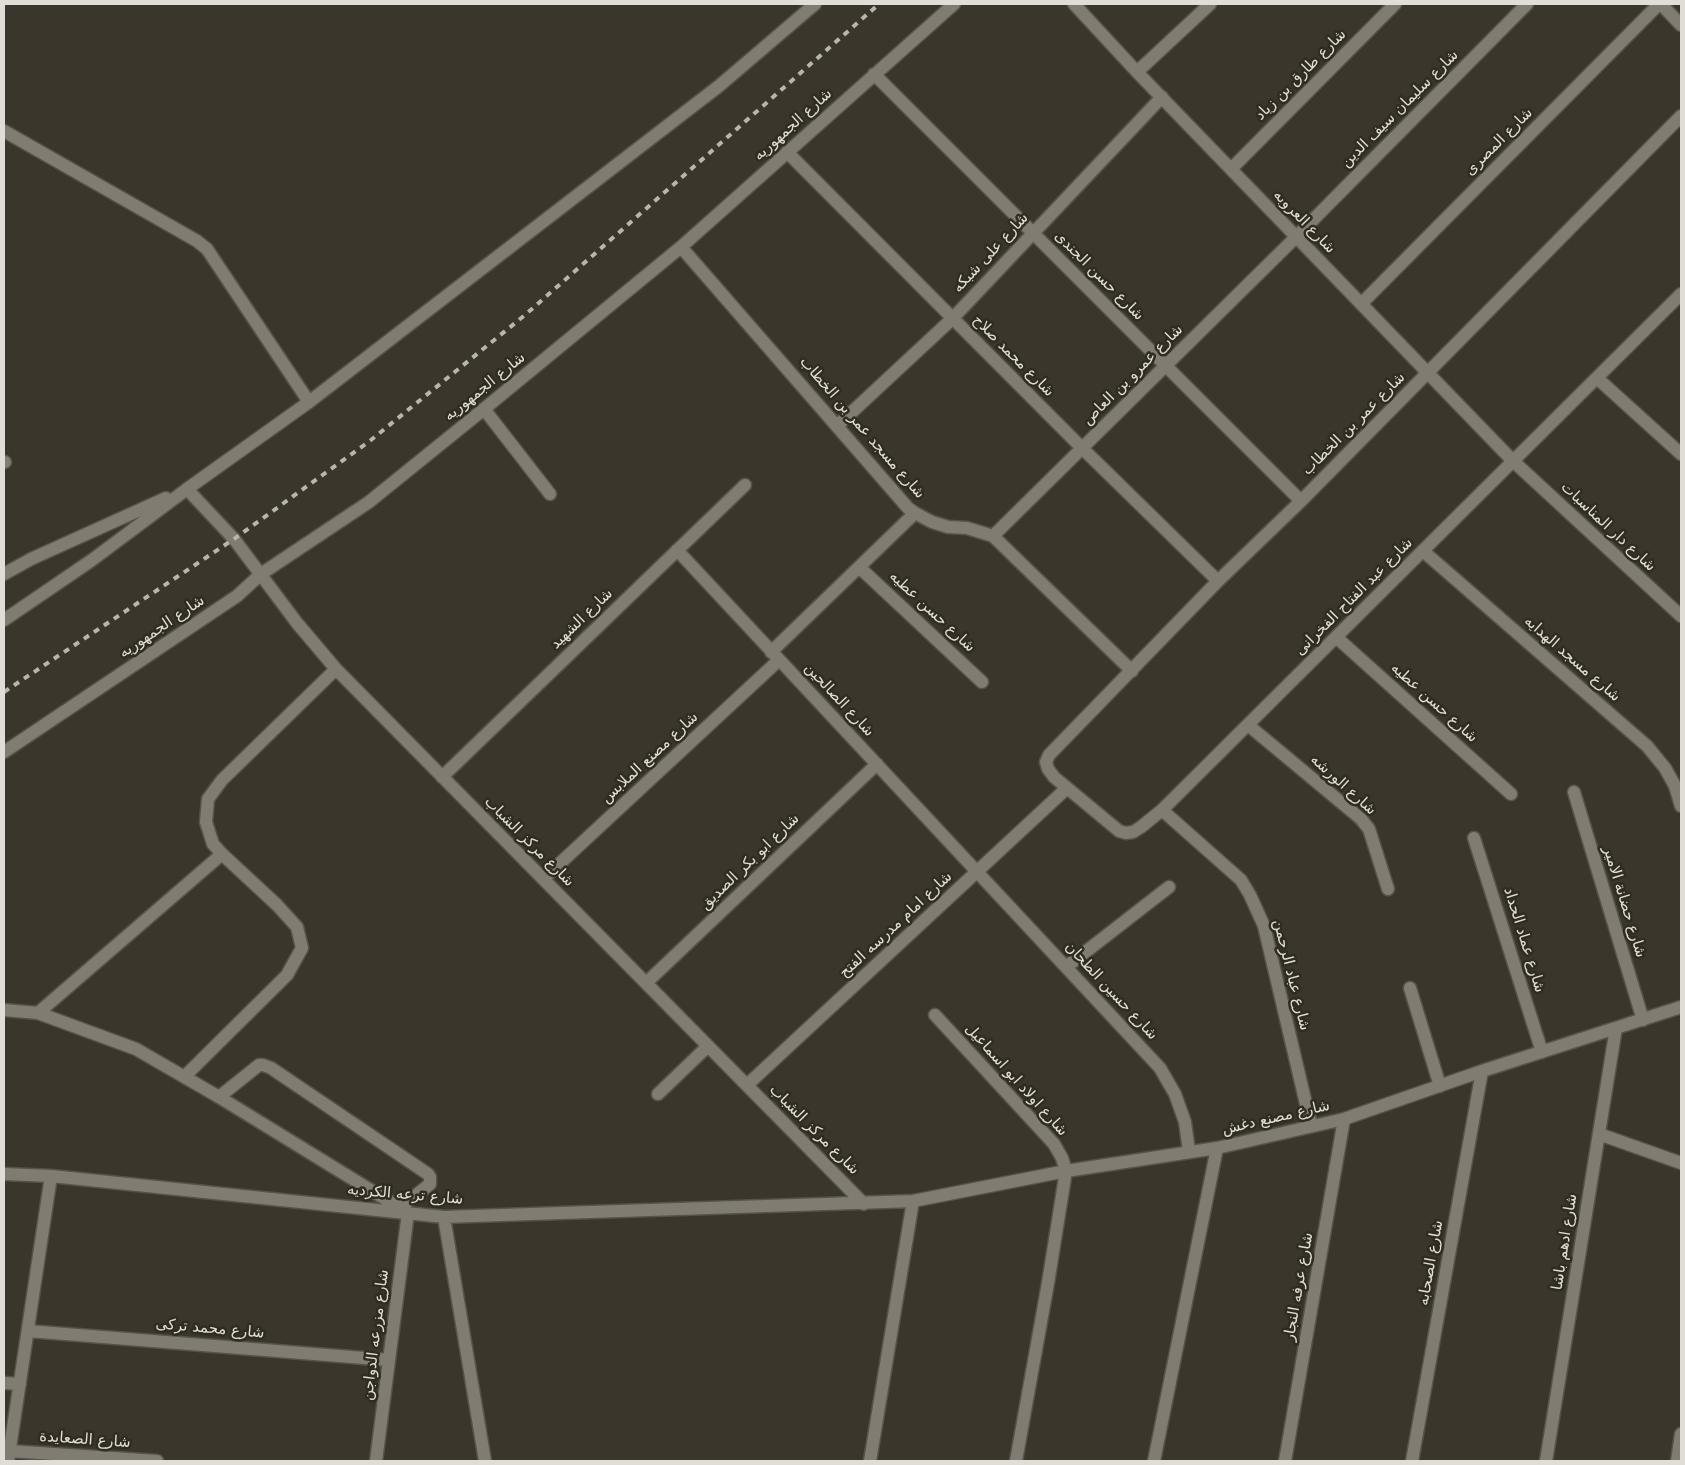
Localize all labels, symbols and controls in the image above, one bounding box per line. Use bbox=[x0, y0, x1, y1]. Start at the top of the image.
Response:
street label: شارع طارق بن زياد bbox=[1252, 26, 1350, 124]
street label: شارع سليمان سيف الدين bbox=[1337, 46, 1463, 172]
street label: شارع الجمهوريه bbox=[750, 85, 836, 165]
street label: شارع المصرى bbox=[1461, 104, 1537, 180]
street label: شارع العروبه bbox=[1269, 186, 1339, 258]
street label: شارع على شبكه bbox=[949, 209, 1033, 297]
street label: شارع حسن الجندى bbox=[1050, 227, 1148, 325]
street label: شارع محمد صلاح bbox=[968, 311, 1058, 401]
street label: شارع عمرو بن العاص bbox=[1079, 321, 1187, 429]
street label: شارع الجمهوريه bbox=[441, 349, 529, 425]
street label: شارع مسجد عمر بن الخطاب bbox=[795, 353, 929, 503]
street label: شارع عمر بن الخطاب bbox=[1299, 369, 1409, 479]
street label: شارع دار المناسبات bbox=[1557, 478, 1659, 576]
street label: شارع عبد الفتاح الفخرانى bbox=[1291, 534, 1417, 660]
street label: شارع حسن عطيه bbox=[885, 568, 979, 656]
street label: شارع الشهيد bbox=[547, 585, 617, 653]
street label: شارع الجمهوريه bbox=[116, 592, 208, 662]
street label: شارع مسجد الهدايه bbox=[1520, 612, 1624, 706]
street label: شارع الصالحين bbox=[800, 659, 878, 741]
street label: شارع حسن عطيه bbox=[1387, 659, 1481, 747]
street label: شارع مصنع الملابس bbox=[598, 708, 702, 808]
street label: شارع الورشه bbox=[1306, 751, 1380, 819]
street label: شارع مركز الشباب bbox=[480, 793, 578, 891]
street label: شارع ابو بكر الصديق bbox=[697, 810, 803, 914]
street label: شارع حضانة الامير bbox=[1599, 844, 1649, 960]
street label: شارع امام مدرسه الفتح bbox=[836, 868, 956, 982]
street label: شارع عماد الحداد bbox=[1499, 885, 1549, 995]
street label: شارع عباد الرحمن bbox=[1268, 918, 1314, 1032]
street label: شارع حسين الطحان bbox=[1061, 938, 1161, 1044]
street label: شارع اولاد ابو اسماعيل bbox=[961, 1020, 1071, 1140]
street label: شارع مركز الشباب bbox=[765, 1081, 863, 1179]
street label: شارع مصنع دغش bbox=[1220, 1097, 1332, 1139]
street label: شارع ترعه الكرديه bbox=[346, 1181, 464, 1209]
street label: شارع ادهم باشا bbox=[1548, 1192, 1582, 1292]
street label: شارع الصحابه bbox=[1415, 1219, 1447, 1307]
street label: شارع عرفه النجار bbox=[1281, 1231, 1317, 1343]
street label: شارع مزرعه الدواجن bbox=[359, 1268, 393, 1402]
street label: شارع محمد تركى bbox=[155, 1315, 265, 1343]
street label: شارع الصعايدة bbox=[39, 1428, 131, 1452]

